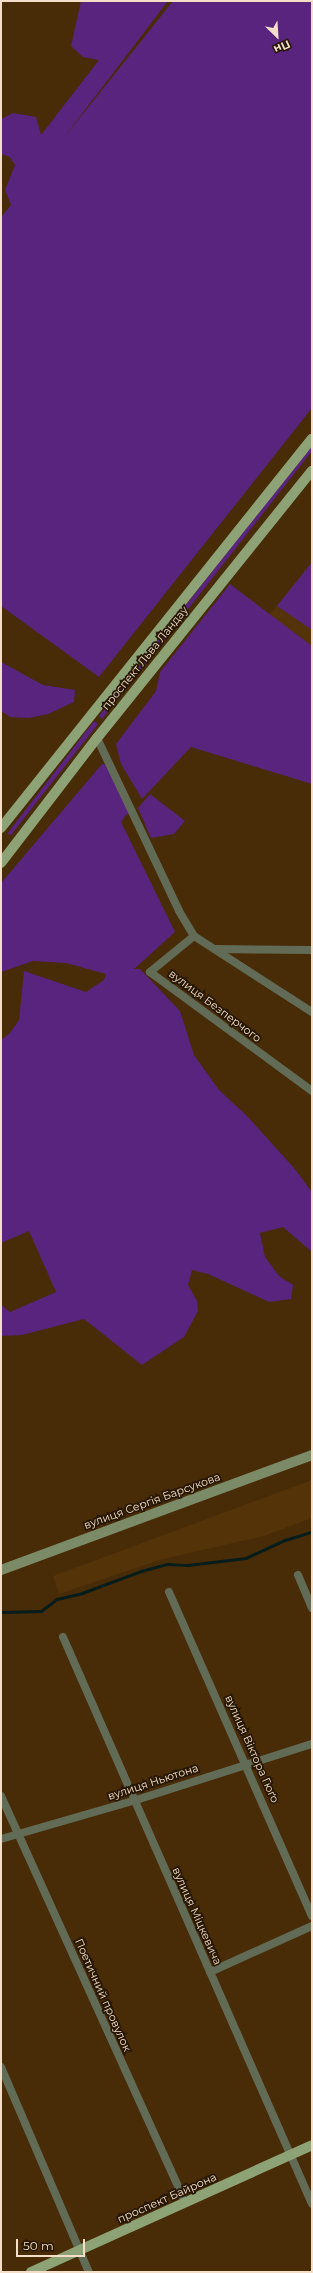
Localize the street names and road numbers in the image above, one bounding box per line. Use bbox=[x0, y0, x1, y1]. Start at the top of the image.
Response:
street label: проспект Льва Ландау bbox=[99, 603, 191, 713]
street label: вулиця Безперчого bbox=[166, 967, 264, 1045]
street label: вулиця Сергія Барсукова bbox=[82, 1470, 222, 1532]
street label: вулиця Віктора Гюґо bbox=[222, 1693, 282, 1805]
street label: вулиця Ньютона bbox=[106, 1761, 200, 1803]
street label: вулиця Міцкевича bbox=[170, 1865, 224, 1967]
street label: Поетичний провулок bbox=[72, 1936, 134, 2054]
street label: проспект Байрона bbox=[115, 2170, 219, 2226]

